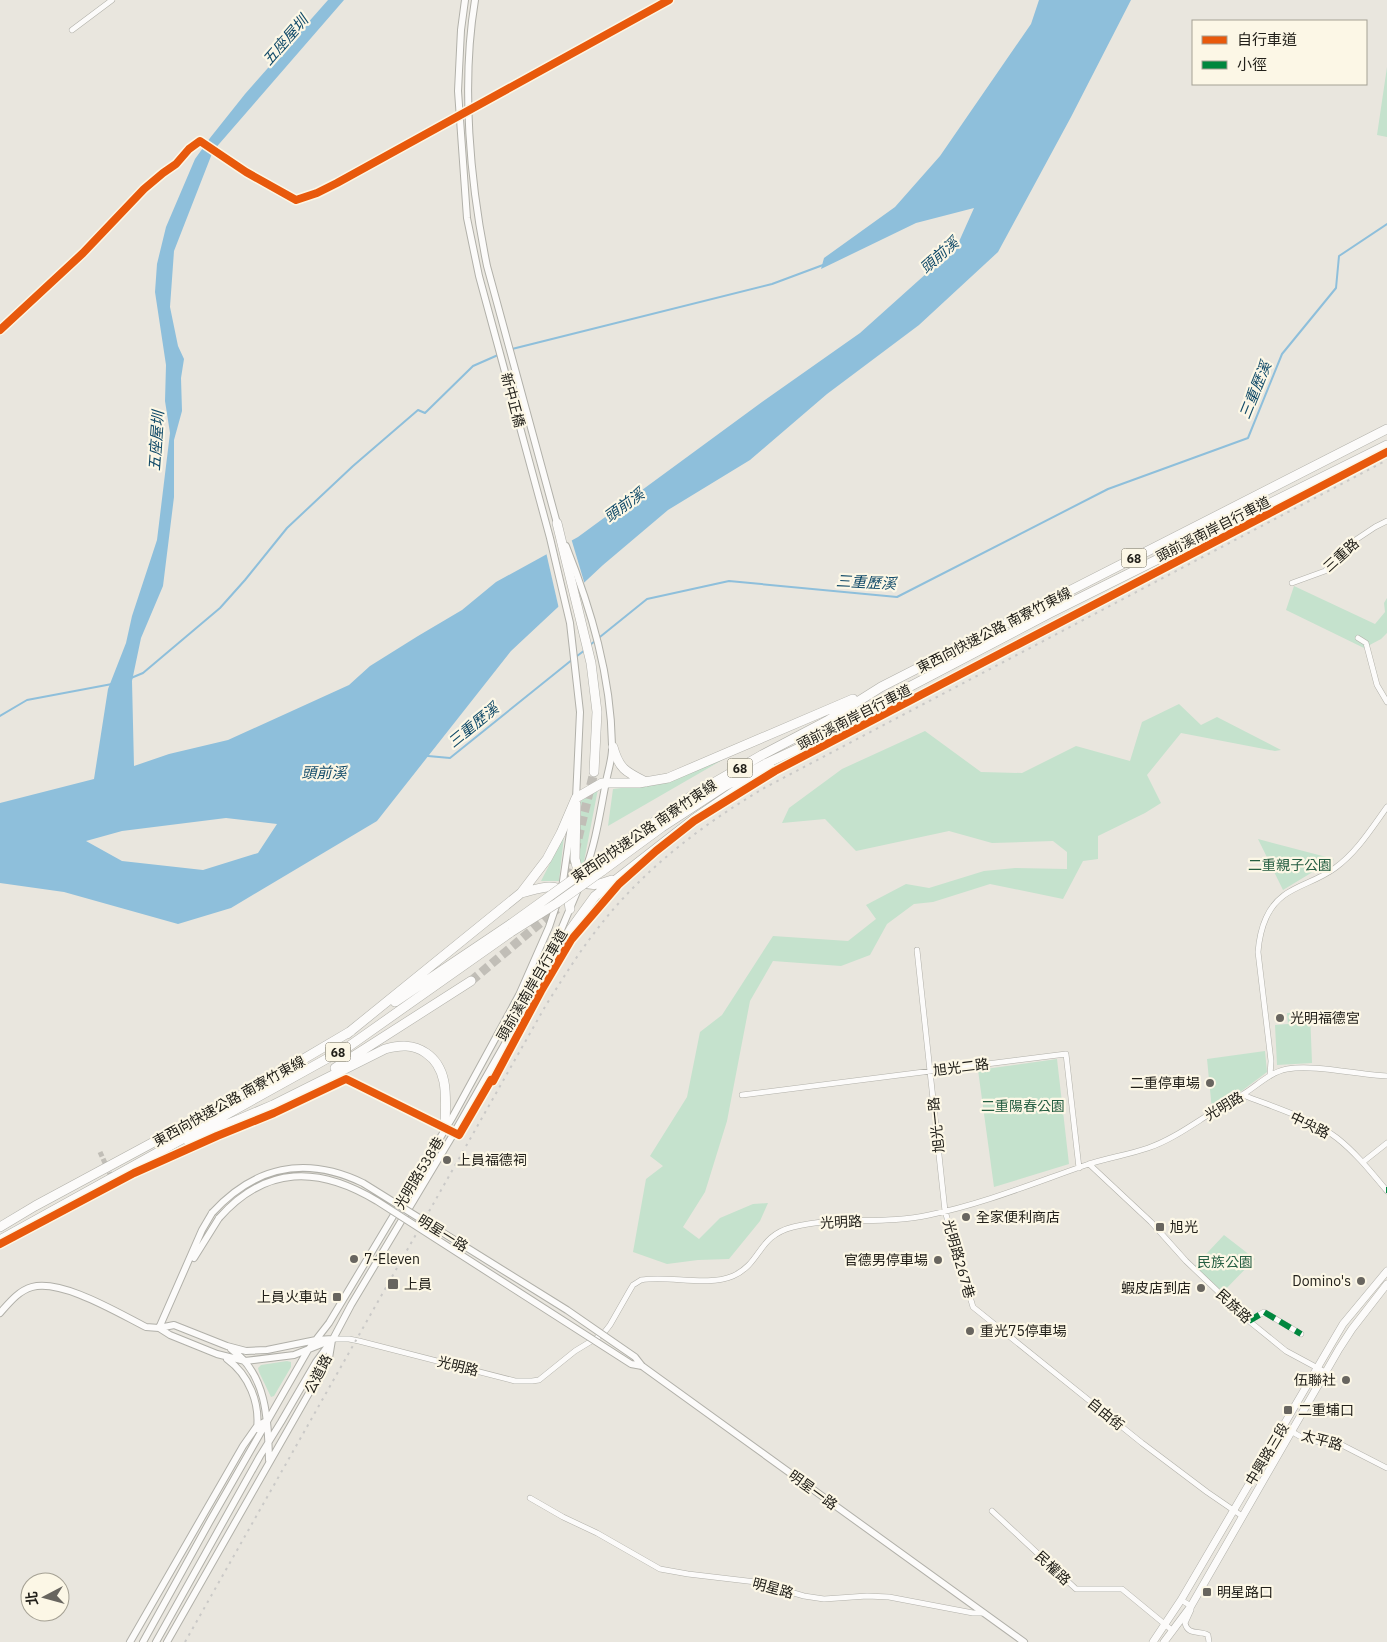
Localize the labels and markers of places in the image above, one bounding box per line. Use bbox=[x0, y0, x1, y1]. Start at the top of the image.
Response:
place label: 光明福德宮 bbox=[1290, 1009, 1360, 1027]
marker: 光明福德宮 bbox=[1274, 1012, 1286, 1024]
place label: 二重停車場 bbox=[1130, 1074, 1200, 1092]
marker: 二重停車場 bbox=[1204, 1077, 1216, 1089]
place label: 上員福德祠 bbox=[457, 1151, 527, 1169]
marker: 上員福德祠 bbox=[441, 1154, 453, 1166]
place label: 全家便利商店 bbox=[976, 1208, 1060, 1226]
marker: 全家便利商店 bbox=[960, 1211, 972, 1223]
place label: 旭光 bbox=[1170, 1218, 1198, 1236]
marker: 旭光 bbox=[1154, 1221, 1166, 1233]
place label: 7-Eleven bbox=[364, 1250, 420, 1268]
place label: 官德男停車場 bbox=[844, 1251, 928, 1269]
marker: 7-Eleven bbox=[348, 1253, 360, 1265]
marker: 官德男停車場 bbox=[932, 1254, 944, 1266]
place label: Domino's bbox=[1292, 1272, 1351, 1290]
place label: 上員 bbox=[404, 1275, 432, 1293]
marker: Domino's bbox=[1355, 1275, 1367, 1287]
marker: 上員 bbox=[386, 1277, 400, 1291]
place label: 蝦皮店到店 bbox=[1121, 1279, 1191, 1297]
marker: 蝦皮店到店 bbox=[1195, 1282, 1207, 1294]
place label: 上員火車站 bbox=[257, 1288, 327, 1306]
marker: 上員火車站 bbox=[331, 1291, 343, 1303]
place label: 重光75停車場 bbox=[980, 1322, 1067, 1340]
marker: 重光75停車場 bbox=[964, 1325, 976, 1337]
place label: 伍聯社 bbox=[1294, 1371, 1336, 1389]
marker: 伍聯社 bbox=[1340, 1374, 1352, 1386]
place label: 二重埔口 bbox=[1298, 1401, 1354, 1419]
marker: 二重埔口 bbox=[1282, 1404, 1294, 1416]
place label: 明星路口 bbox=[1217, 1583, 1273, 1601]
marker: 明星路口 bbox=[1201, 1586, 1213, 1598]

